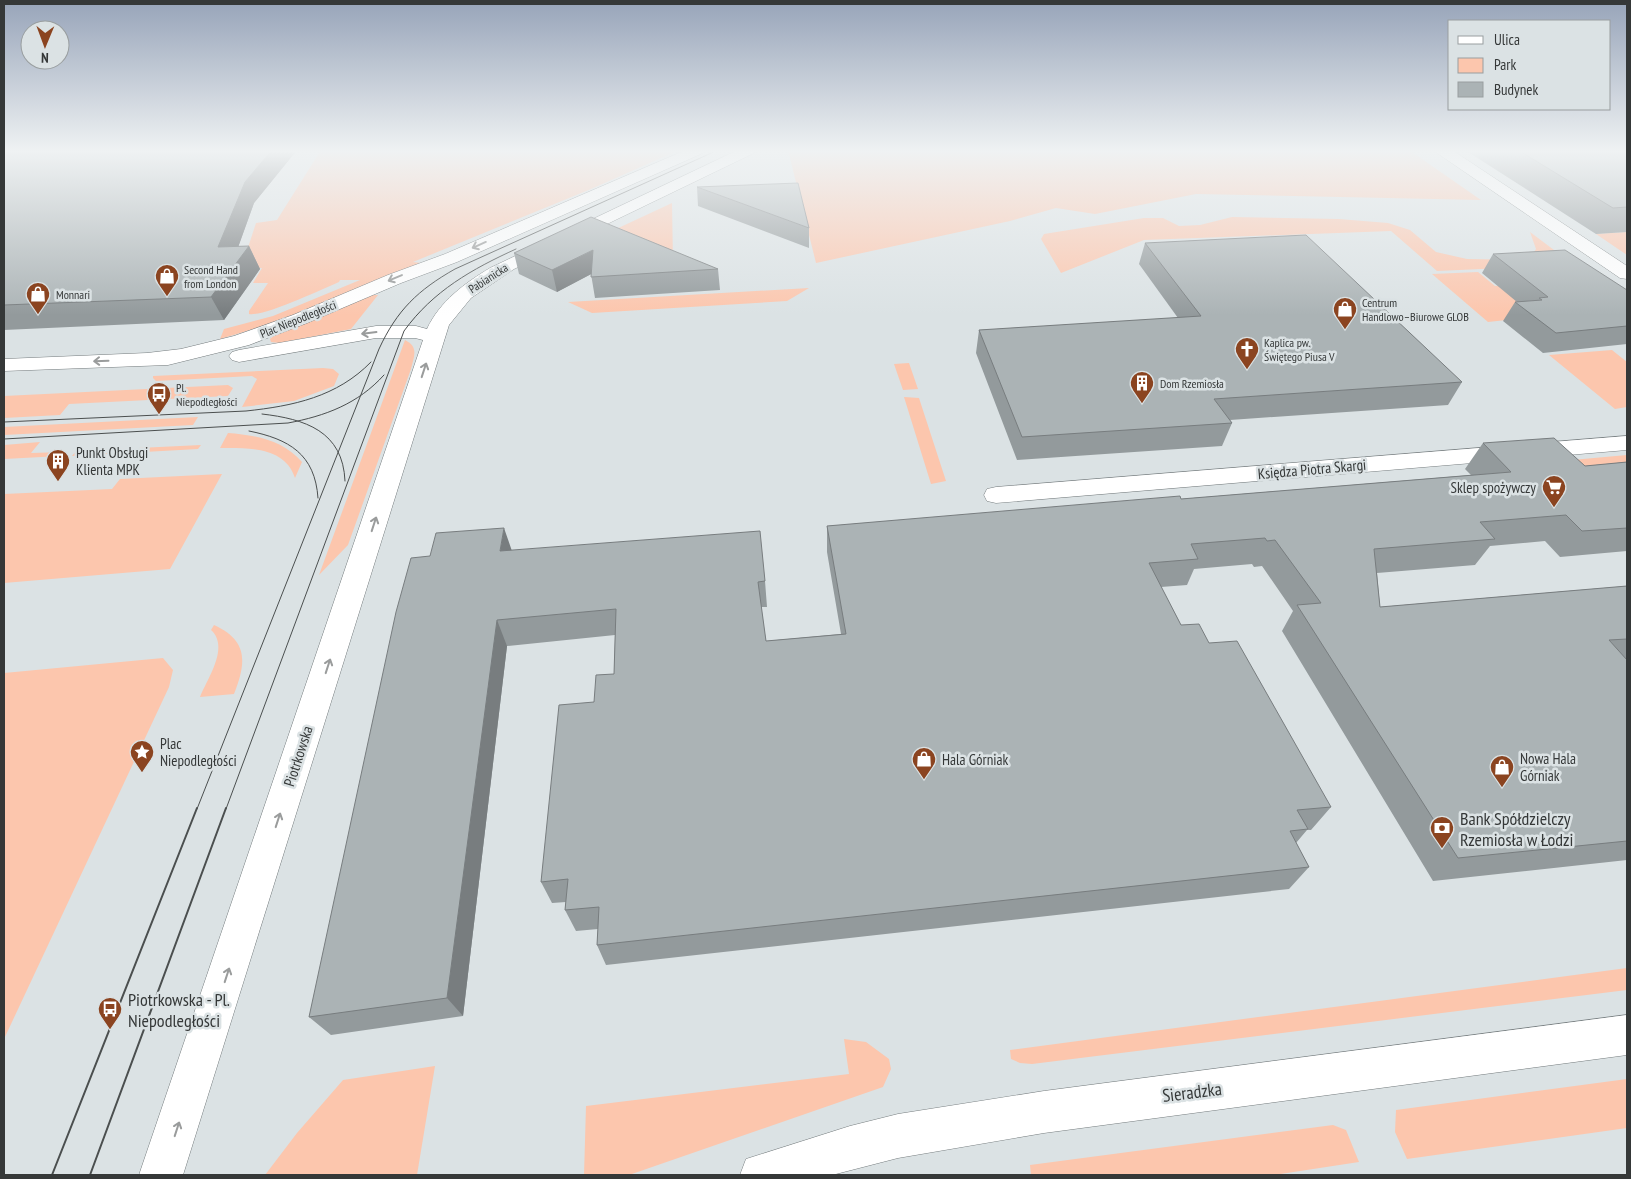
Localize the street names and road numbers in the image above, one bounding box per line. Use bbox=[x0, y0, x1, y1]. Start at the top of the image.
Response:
street label: Pabianicka bbox=[465, 260, 511, 296]
street label: Plac Niepodległości bbox=[258, 297, 338, 341]
street label: Księdza Piotra Skargi bbox=[1257, 455, 1367, 483]
street label: Piotrkowska bbox=[279, 723, 317, 789]
street label: Sieradzka bbox=[1161, 1077, 1223, 1107]

